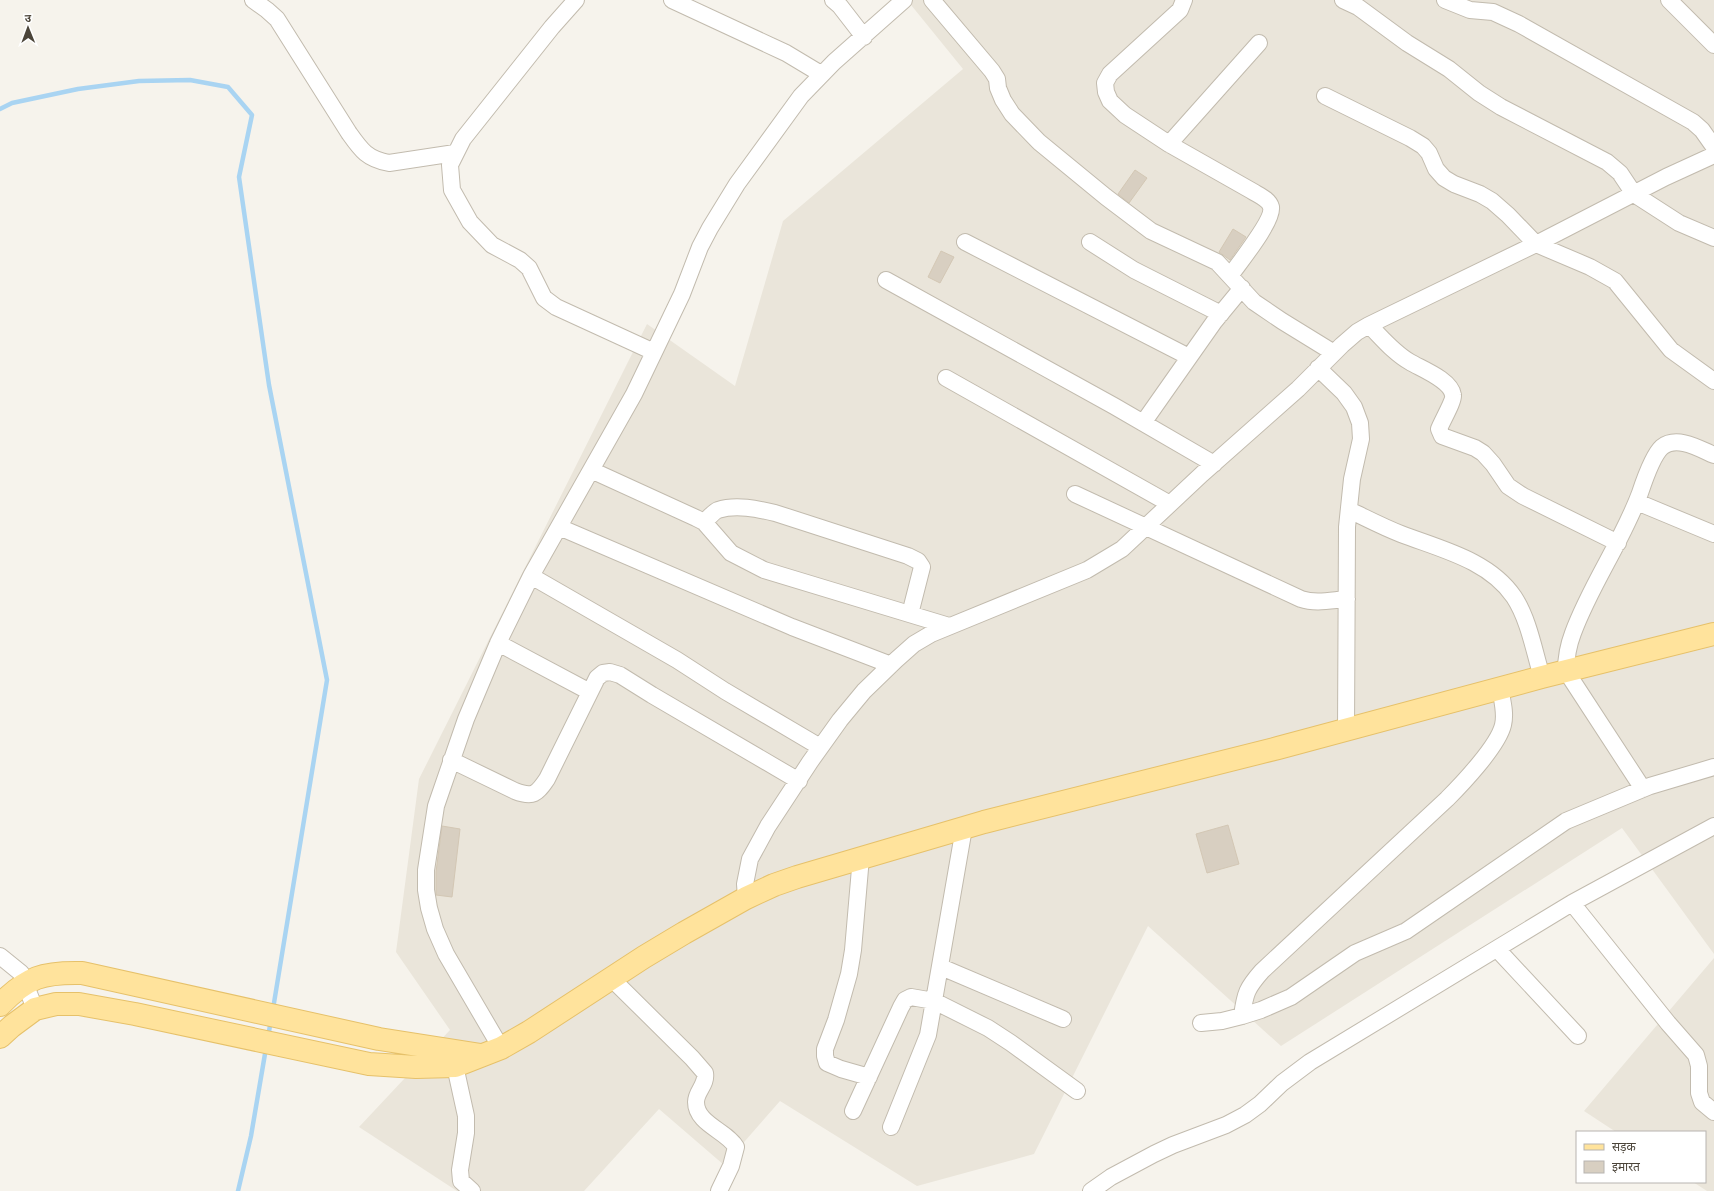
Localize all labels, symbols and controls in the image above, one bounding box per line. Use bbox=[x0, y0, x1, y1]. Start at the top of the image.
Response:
north arrow bbox=[8, 8, 48, 48]
text: उ bbox=[25, 12, 32, 25]
legend bbox=[1576, 1131, 1706, 1183]
text: सड़क bbox=[1612, 1140, 1637, 1155]
text: इमारत bbox=[1612, 1160, 1641, 1175]

